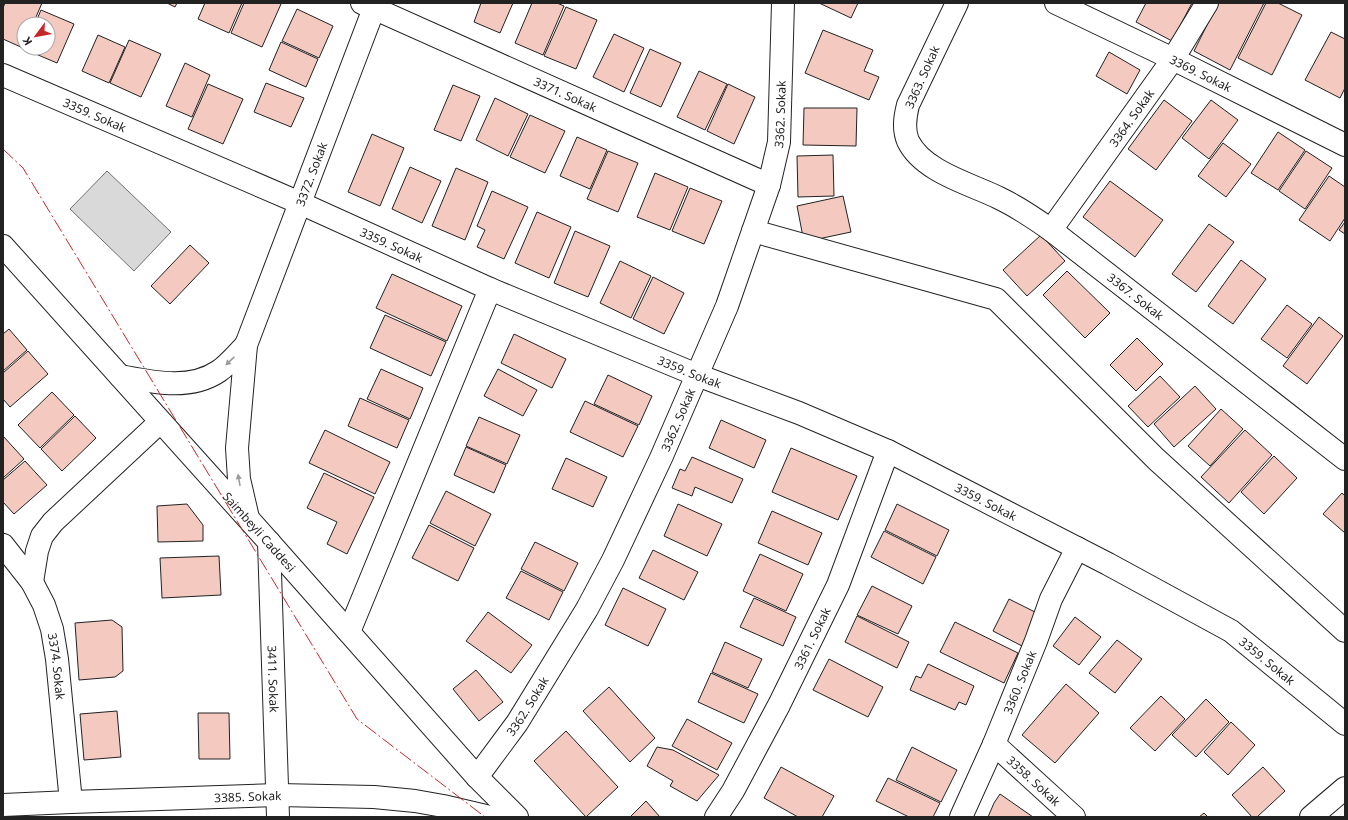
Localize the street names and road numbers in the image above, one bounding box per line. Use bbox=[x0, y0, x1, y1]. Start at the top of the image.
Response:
street label: 3363. Sokak bbox=[901, 42, 944, 111]
street label: 3369. Sokak bbox=[1167, 50, 1235, 96]
street label: 3371. Sokak bbox=[531, 73, 600, 116]
street label: 3362. Sokak bbox=[769, 80, 789, 150]
street label: 3364. Sokak bbox=[1105, 85, 1158, 150]
street label: 3359. Sokak bbox=[61, 93, 130, 136]
street label: 3372. Sokak bbox=[291, 139, 331, 208]
street label: 3359. Sokak bbox=[357, 223, 426, 266]
street label: 3367. Sokak bbox=[1104, 269, 1168, 324]
street label: 3359. Sokak bbox=[655, 351, 724, 392]
street label: 3362. Sokak bbox=[656, 385, 699, 454]
street label: 3359. Sokak bbox=[952, 478, 1020, 525]
street label: Saimbeyli Caddesi bbox=[219, 488, 300, 575]
street label: 3361. Sokak bbox=[789, 604, 835, 672]
street label: 3374. Sokak bbox=[44, 632, 70, 701]
street label: 3359. Sokak bbox=[1236, 633, 1299, 689]
street label: 3411. Sokak bbox=[264, 645, 283, 713]
street label: 3360. Sokak bbox=[999, 647, 1040, 716]
street label: 3362. Sokak bbox=[502, 673, 553, 739]
street label: 3358. Sokak bbox=[1003, 751, 1065, 810]
street label: 3385. Sokak bbox=[214, 786, 282, 806]

